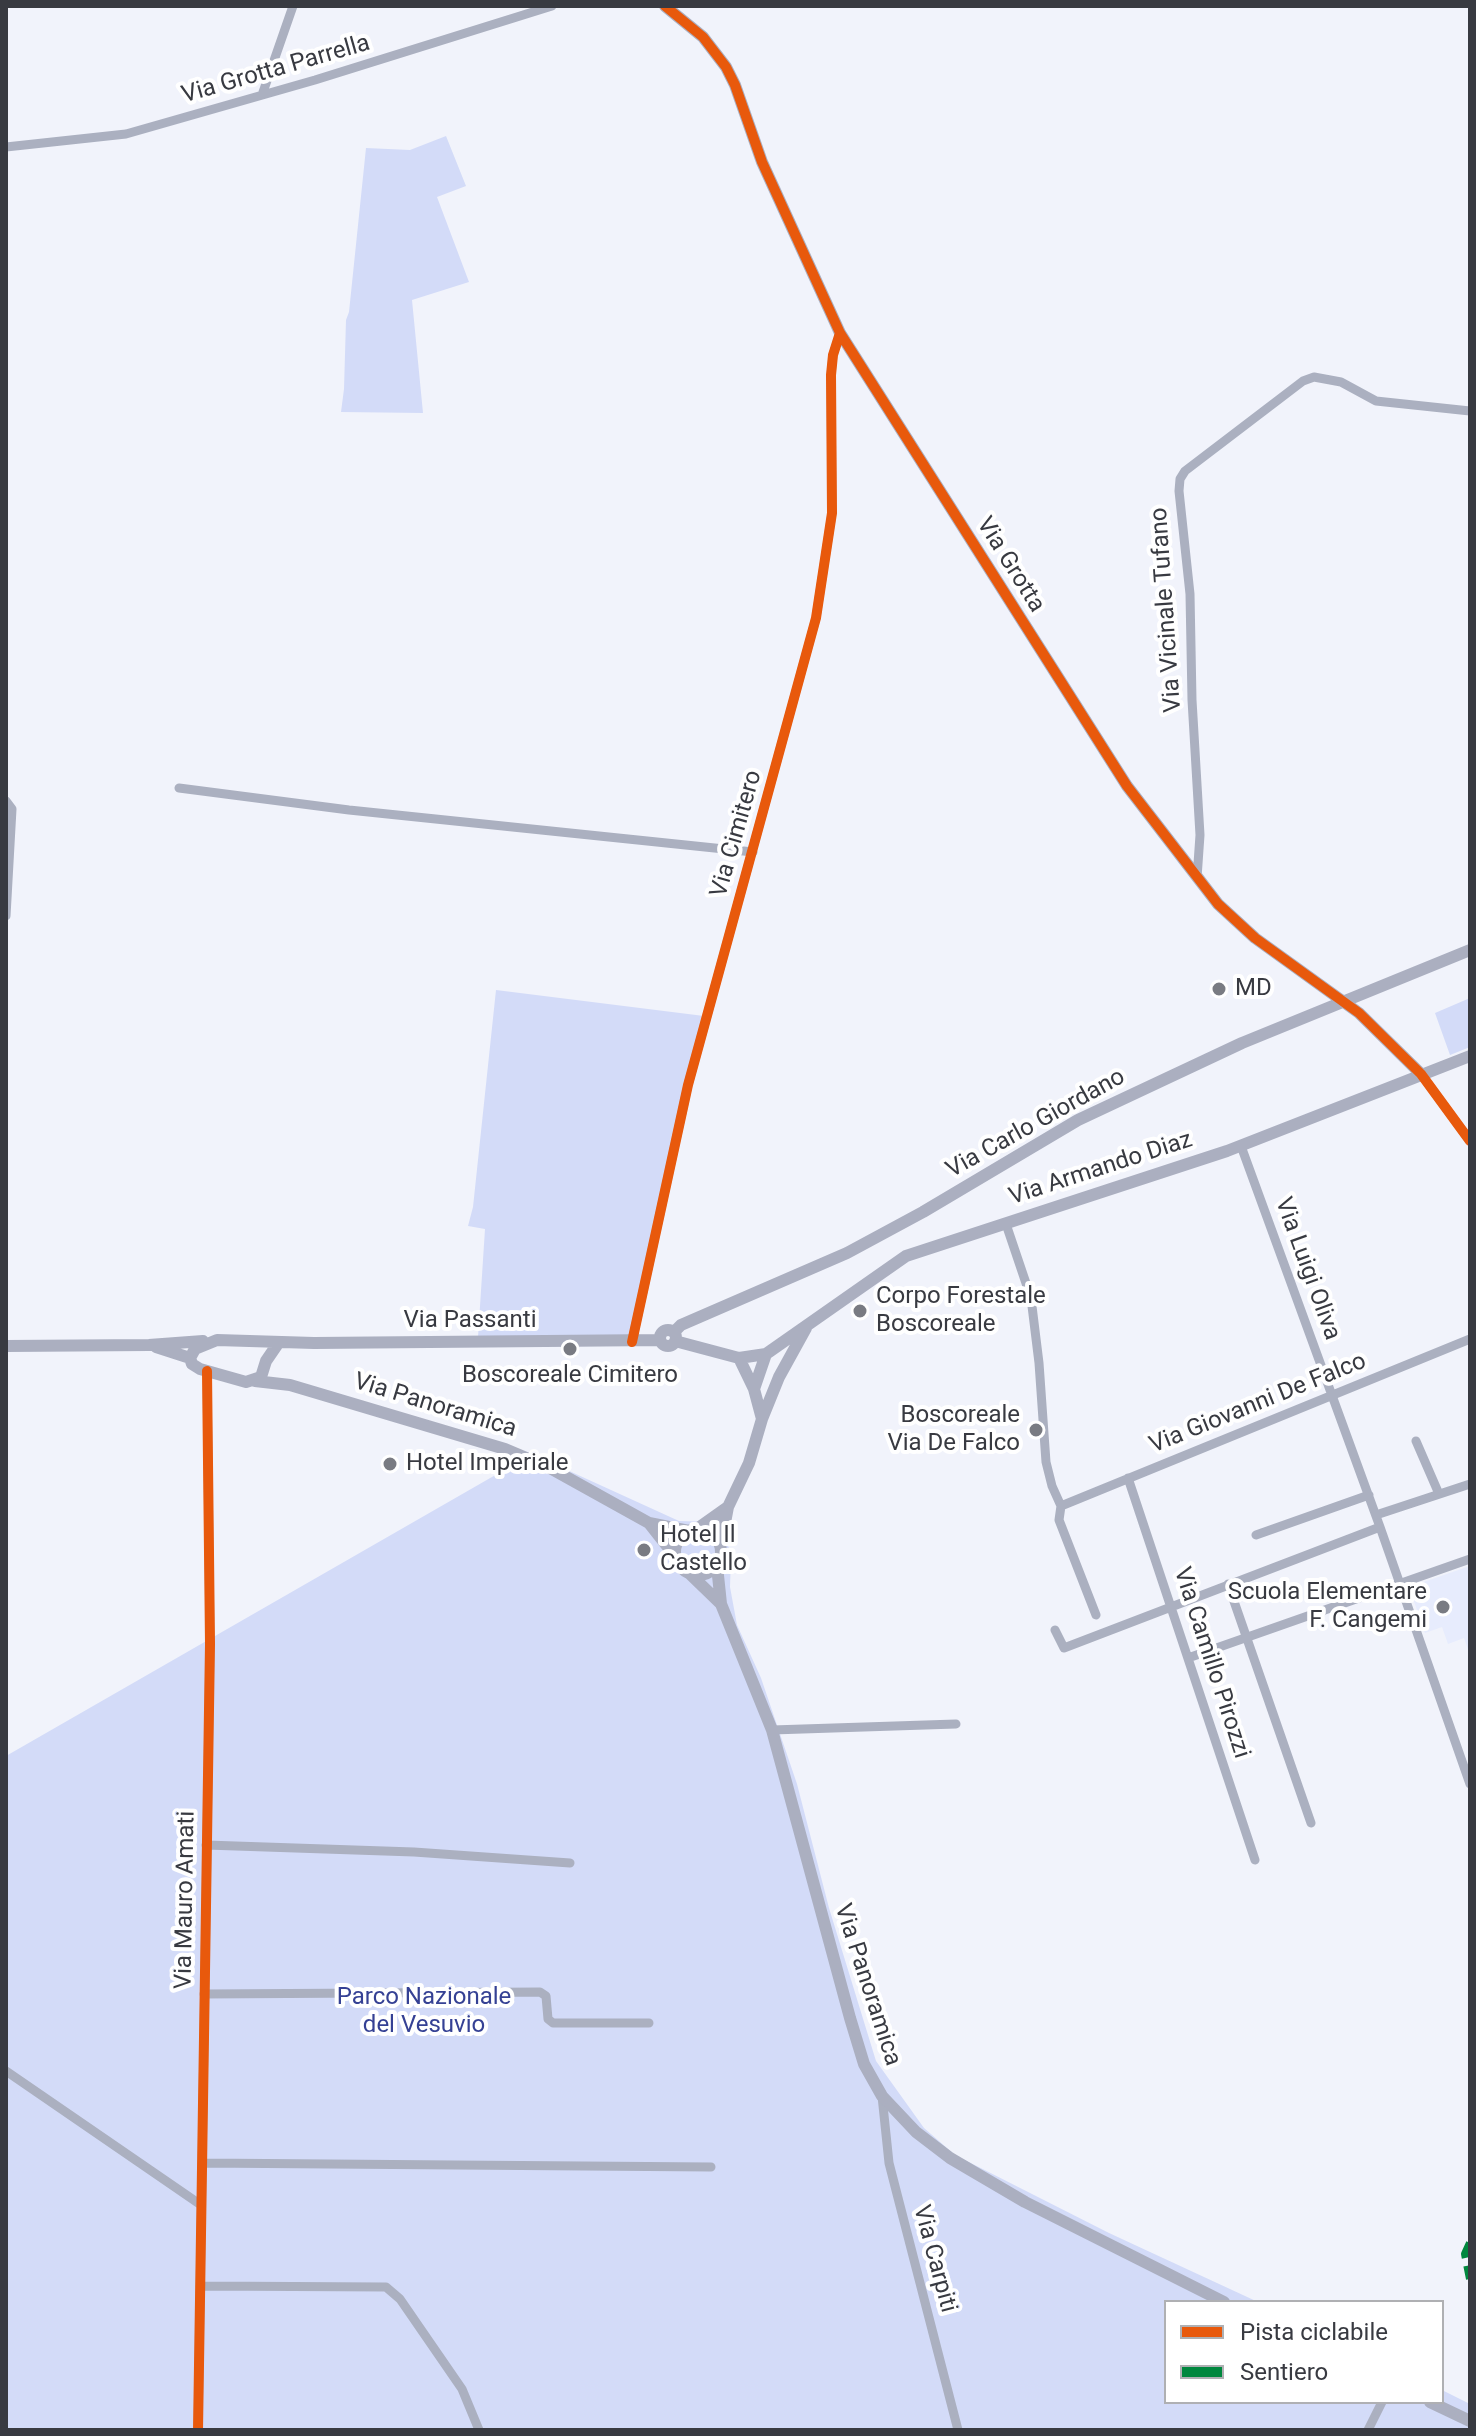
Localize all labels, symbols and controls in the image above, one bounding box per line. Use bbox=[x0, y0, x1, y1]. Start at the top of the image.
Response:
street label: Via Grotta Parrella bbox=[179, 29, 373, 111]
street label: Via Vicinale Tufano bbox=[1145, 507, 1189, 713]
street label: Via Grotta bbox=[969, 512, 1051, 618]
street label: Via Cimitero bbox=[705, 767, 769, 901]
place label: MD bbox=[1235, 975, 1272, 1003]
marker: MD bbox=[1210, 980, 1228, 998]
street label: Via Carlo Giordano bbox=[942, 1063, 1130, 1185]
street label: Via Armando Diaz bbox=[1006, 1126, 1196, 1212]
street label: Via Luigi Oliva bbox=[1268, 1194, 1346, 1344]
place label: Corpo Forestale Boscoreale bbox=[876, 1283, 1046, 1339]
marker: Corpo Forestale Boscoreale bbox=[851, 1302, 869, 1320]
street label: Via Passanti bbox=[404, 1307, 536, 1335]
marker: Boscoreale Cimitero bbox=[561, 1340, 579, 1358]
street label: Via Giovanni De Falco bbox=[1145, 1347, 1371, 1461]
place label: Boscoreale Cimitero bbox=[462, 1362, 678, 1390]
street label: Via Panoramica bbox=[350, 1368, 520, 1444]
place label: Boscoreale Via De Falco bbox=[887, 1402, 1020, 1458]
marker: Boscoreale Via De Falco bbox=[1027, 1421, 1045, 1439]
place label: Hotel Imperiale bbox=[406, 1450, 569, 1478]
marker: Hotel Imperiale bbox=[381, 1455, 399, 1473]
place label: Hotel Il Castello bbox=[660, 1522, 747, 1578]
marker: Hotel Il Castello bbox=[635, 1541, 653, 1559]
street label: Via Camillo Pirozzi bbox=[1167, 1564, 1255, 1762]
place label: Scuola Elementare F. Cangemi bbox=[1228, 1579, 1427, 1635]
marker: Scuola Elementare F. Cangemi bbox=[1434, 1598, 1452, 1616]
street label: Via Mauro Amati bbox=[170, 1811, 202, 1989]
street label: Via Panoramica bbox=[827, 1900, 907, 2070]
park label: Parco Nazionale del Vesuvio bbox=[337, 1984, 511, 2040]
street label: Via Carpiti bbox=[906, 2202, 962, 2316]
legend bbox=[1164, 2300, 1444, 2404]
text: Pista ciclabile bbox=[1240, 2318, 1388, 2346]
text: Sentiero bbox=[1240, 2358, 1328, 2386]

